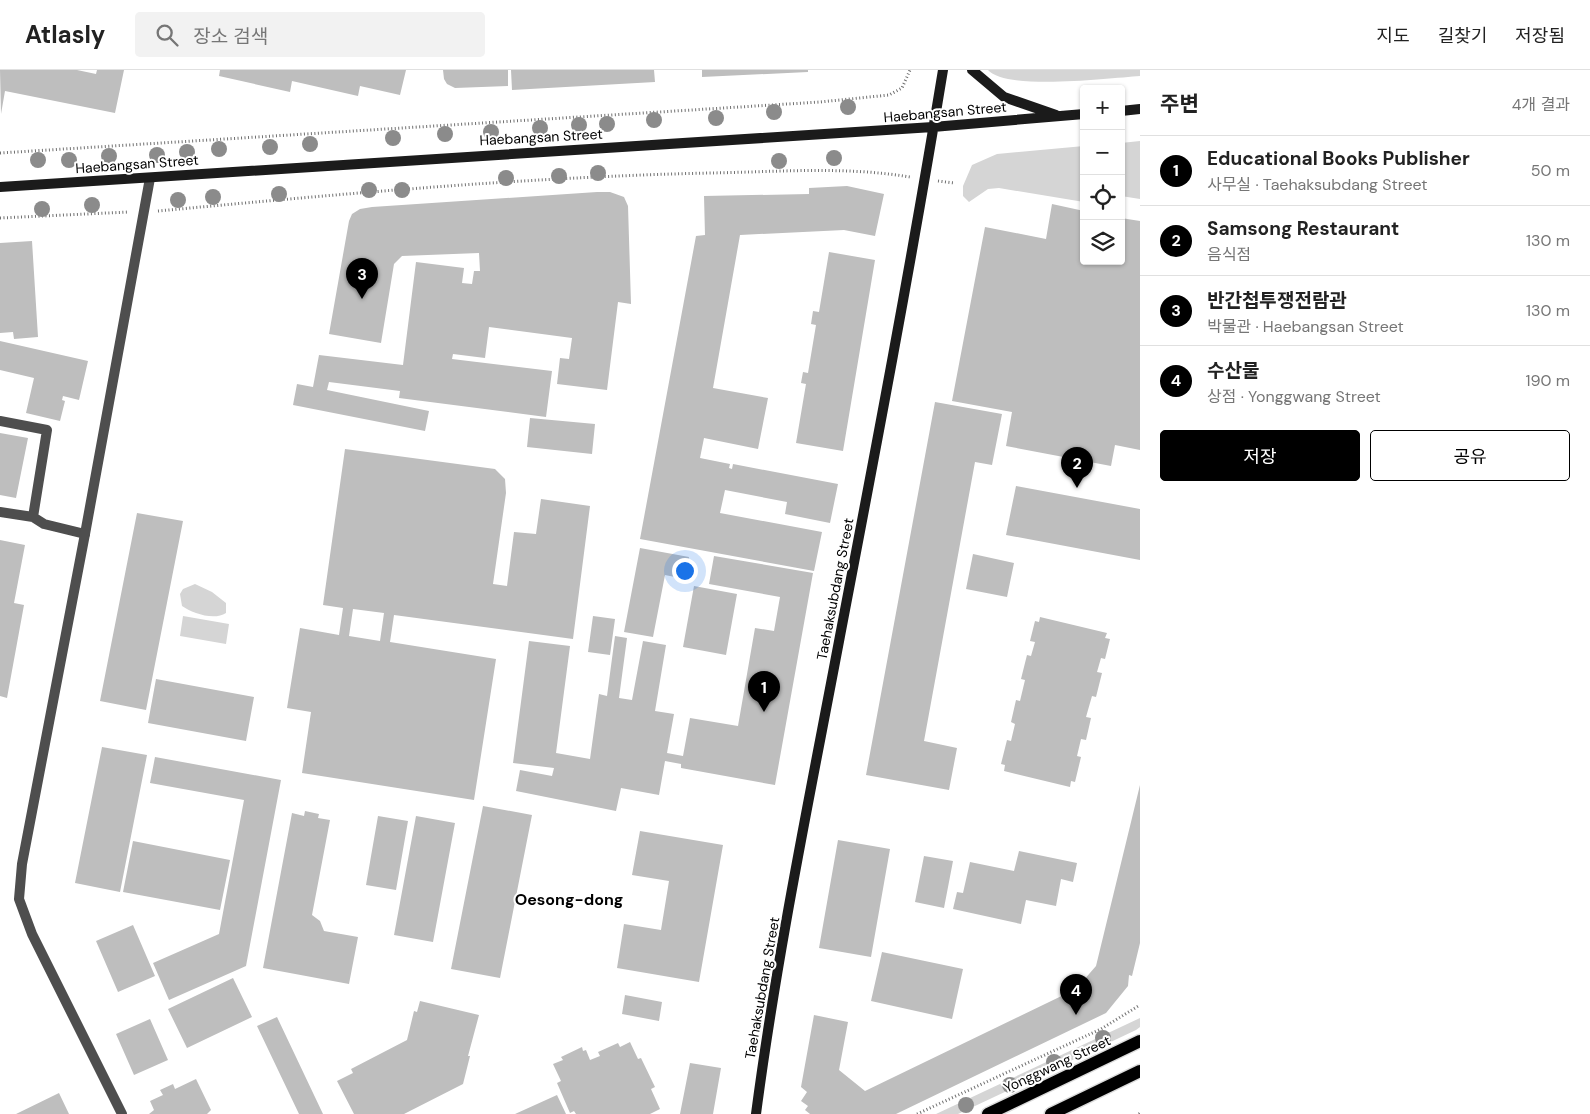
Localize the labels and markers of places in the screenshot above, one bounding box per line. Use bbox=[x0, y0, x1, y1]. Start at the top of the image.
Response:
pin: 3 bbox=[346, 258, 378, 299]
pin: 2 bbox=[1061, 447, 1093, 488]
pin: 1 bbox=[748, 671, 780, 712]
pin: 4 bbox=[1060, 974, 1092, 1015]

